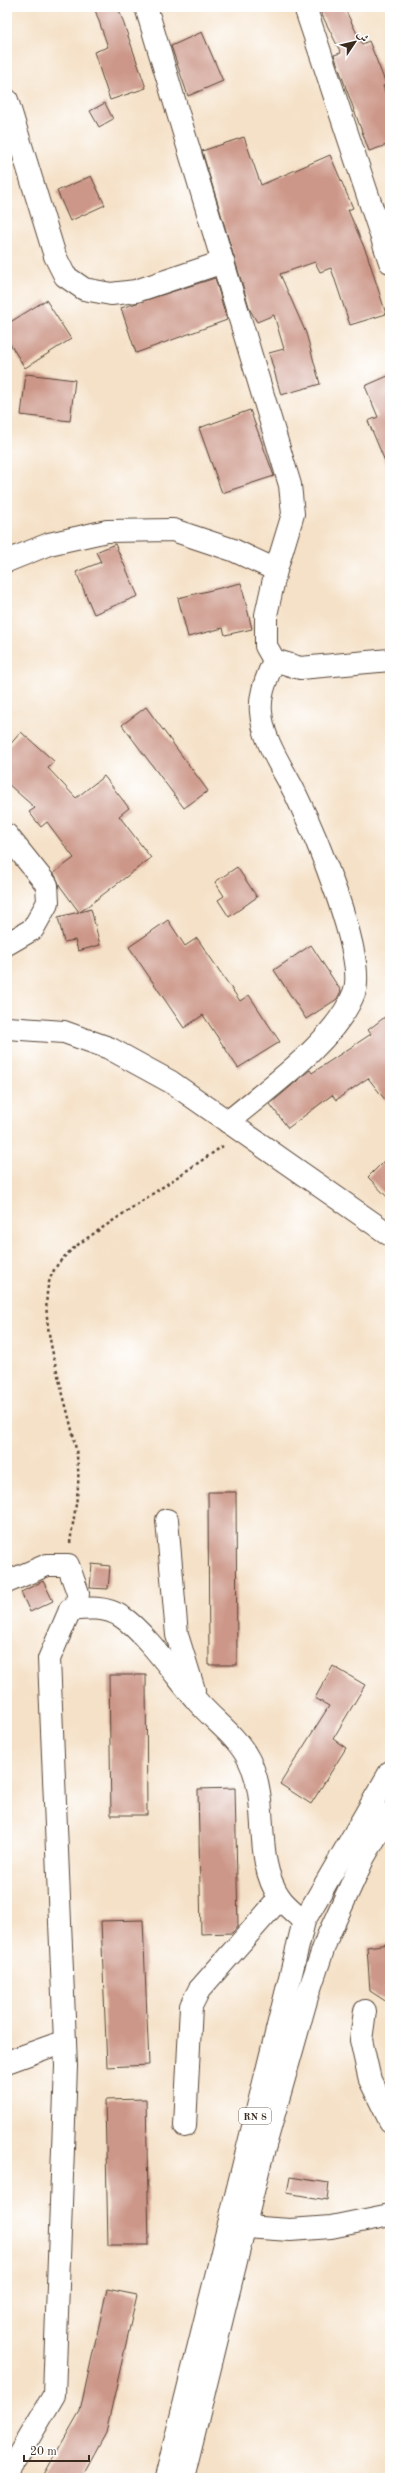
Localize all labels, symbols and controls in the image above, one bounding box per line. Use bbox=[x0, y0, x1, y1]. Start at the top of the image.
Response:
north arrow bbox=[335, 22, 375, 62]
text: ش bbox=[354, 29, 370, 45]
road number: RN 8 bbox=[239, 2108, 271, 2124]
scale bar bbox=[24, 2437, 89, 2463]
text: 20 m bbox=[30, 2446, 57, 2458]

